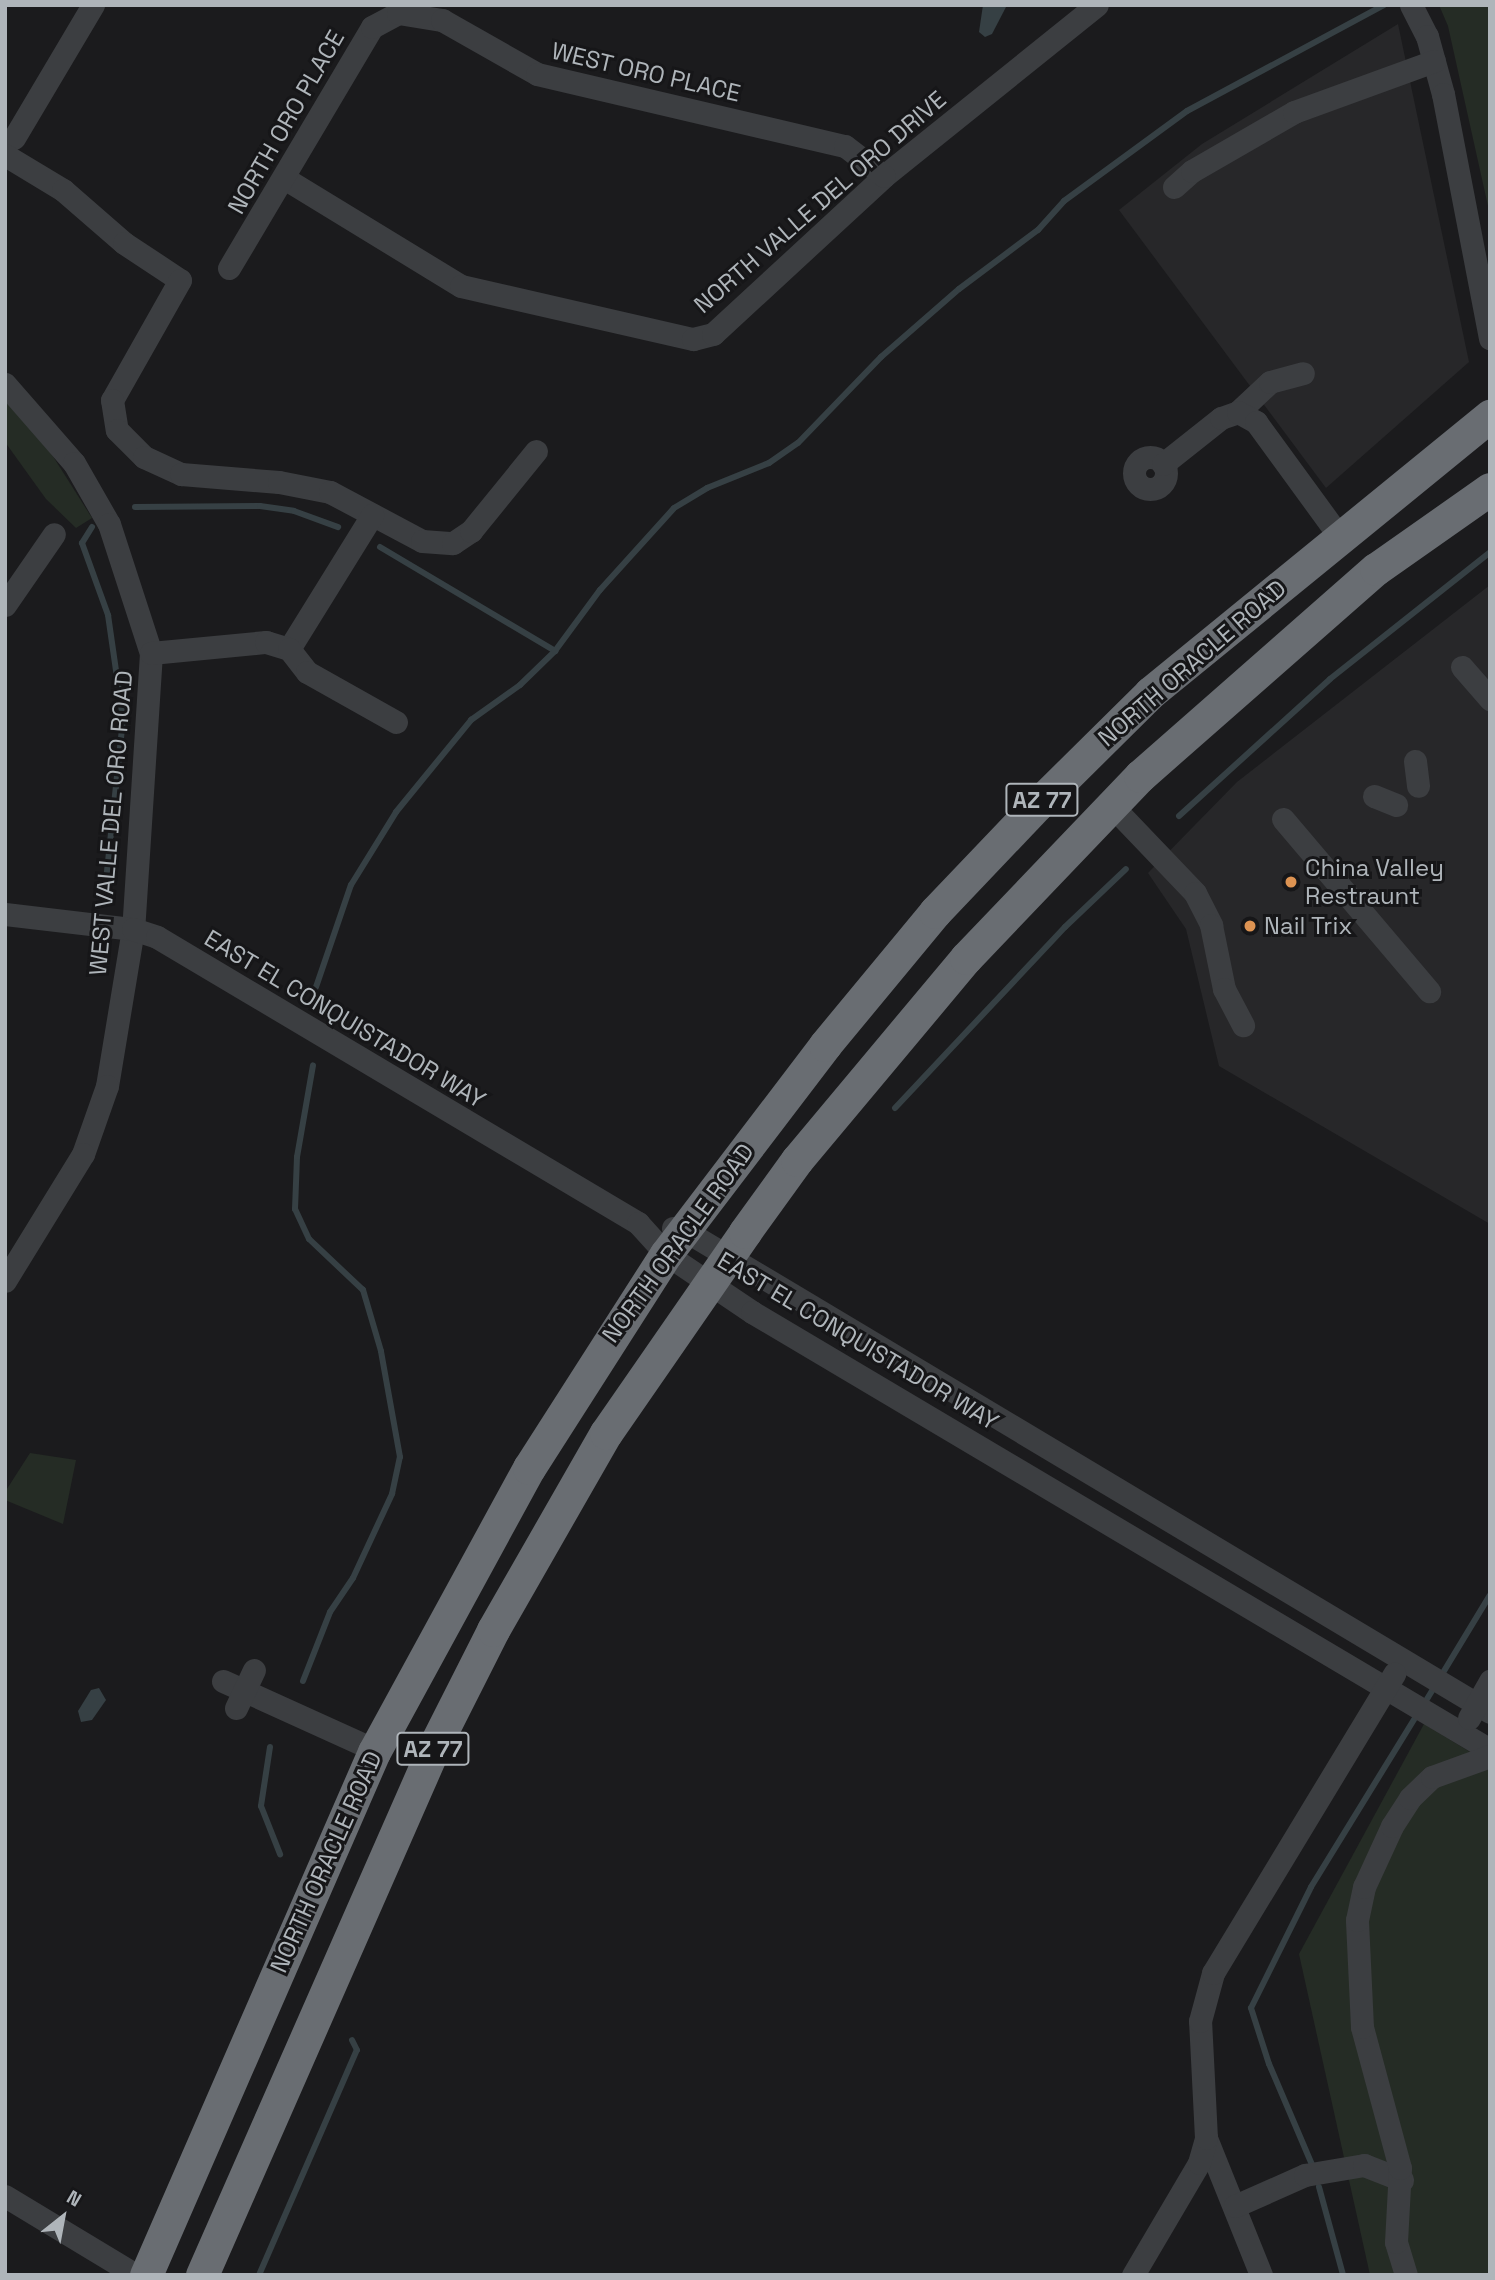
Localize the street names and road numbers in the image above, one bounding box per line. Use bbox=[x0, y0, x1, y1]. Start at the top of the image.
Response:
street label: NORTH ORO PLACE bbox=[222, 25, 350, 219]
street label: WEST ORO PLACE bbox=[548, 36, 744, 108]
street label: NORTH VALLE DEL ORO DRIVE bbox=[688, 85, 952, 319]
street label: NORTH ORACLE ROAD bbox=[1092, 574, 1292, 752]
street label: WEST VALLE DEL ORO ROAD bbox=[83, 669, 139, 977]
road number: AZ 77 bbox=[1005, 780, 1079, 820]
street label: EAST EL CONQUISTADOR WAY bbox=[199, 923, 491, 1115]
street label: NORTH ORACLE ROAD bbox=[596, 1138, 760, 1348]
street label: EAST EL CONQUISTADOR WAY bbox=[712, 1245, 1004, 1437]
road number: AZ 77 bbox=[396, 1730, 470, 1768]
street label: NORTH ORACLE ROAD bbox=[264, 1747, 388, 1977]

